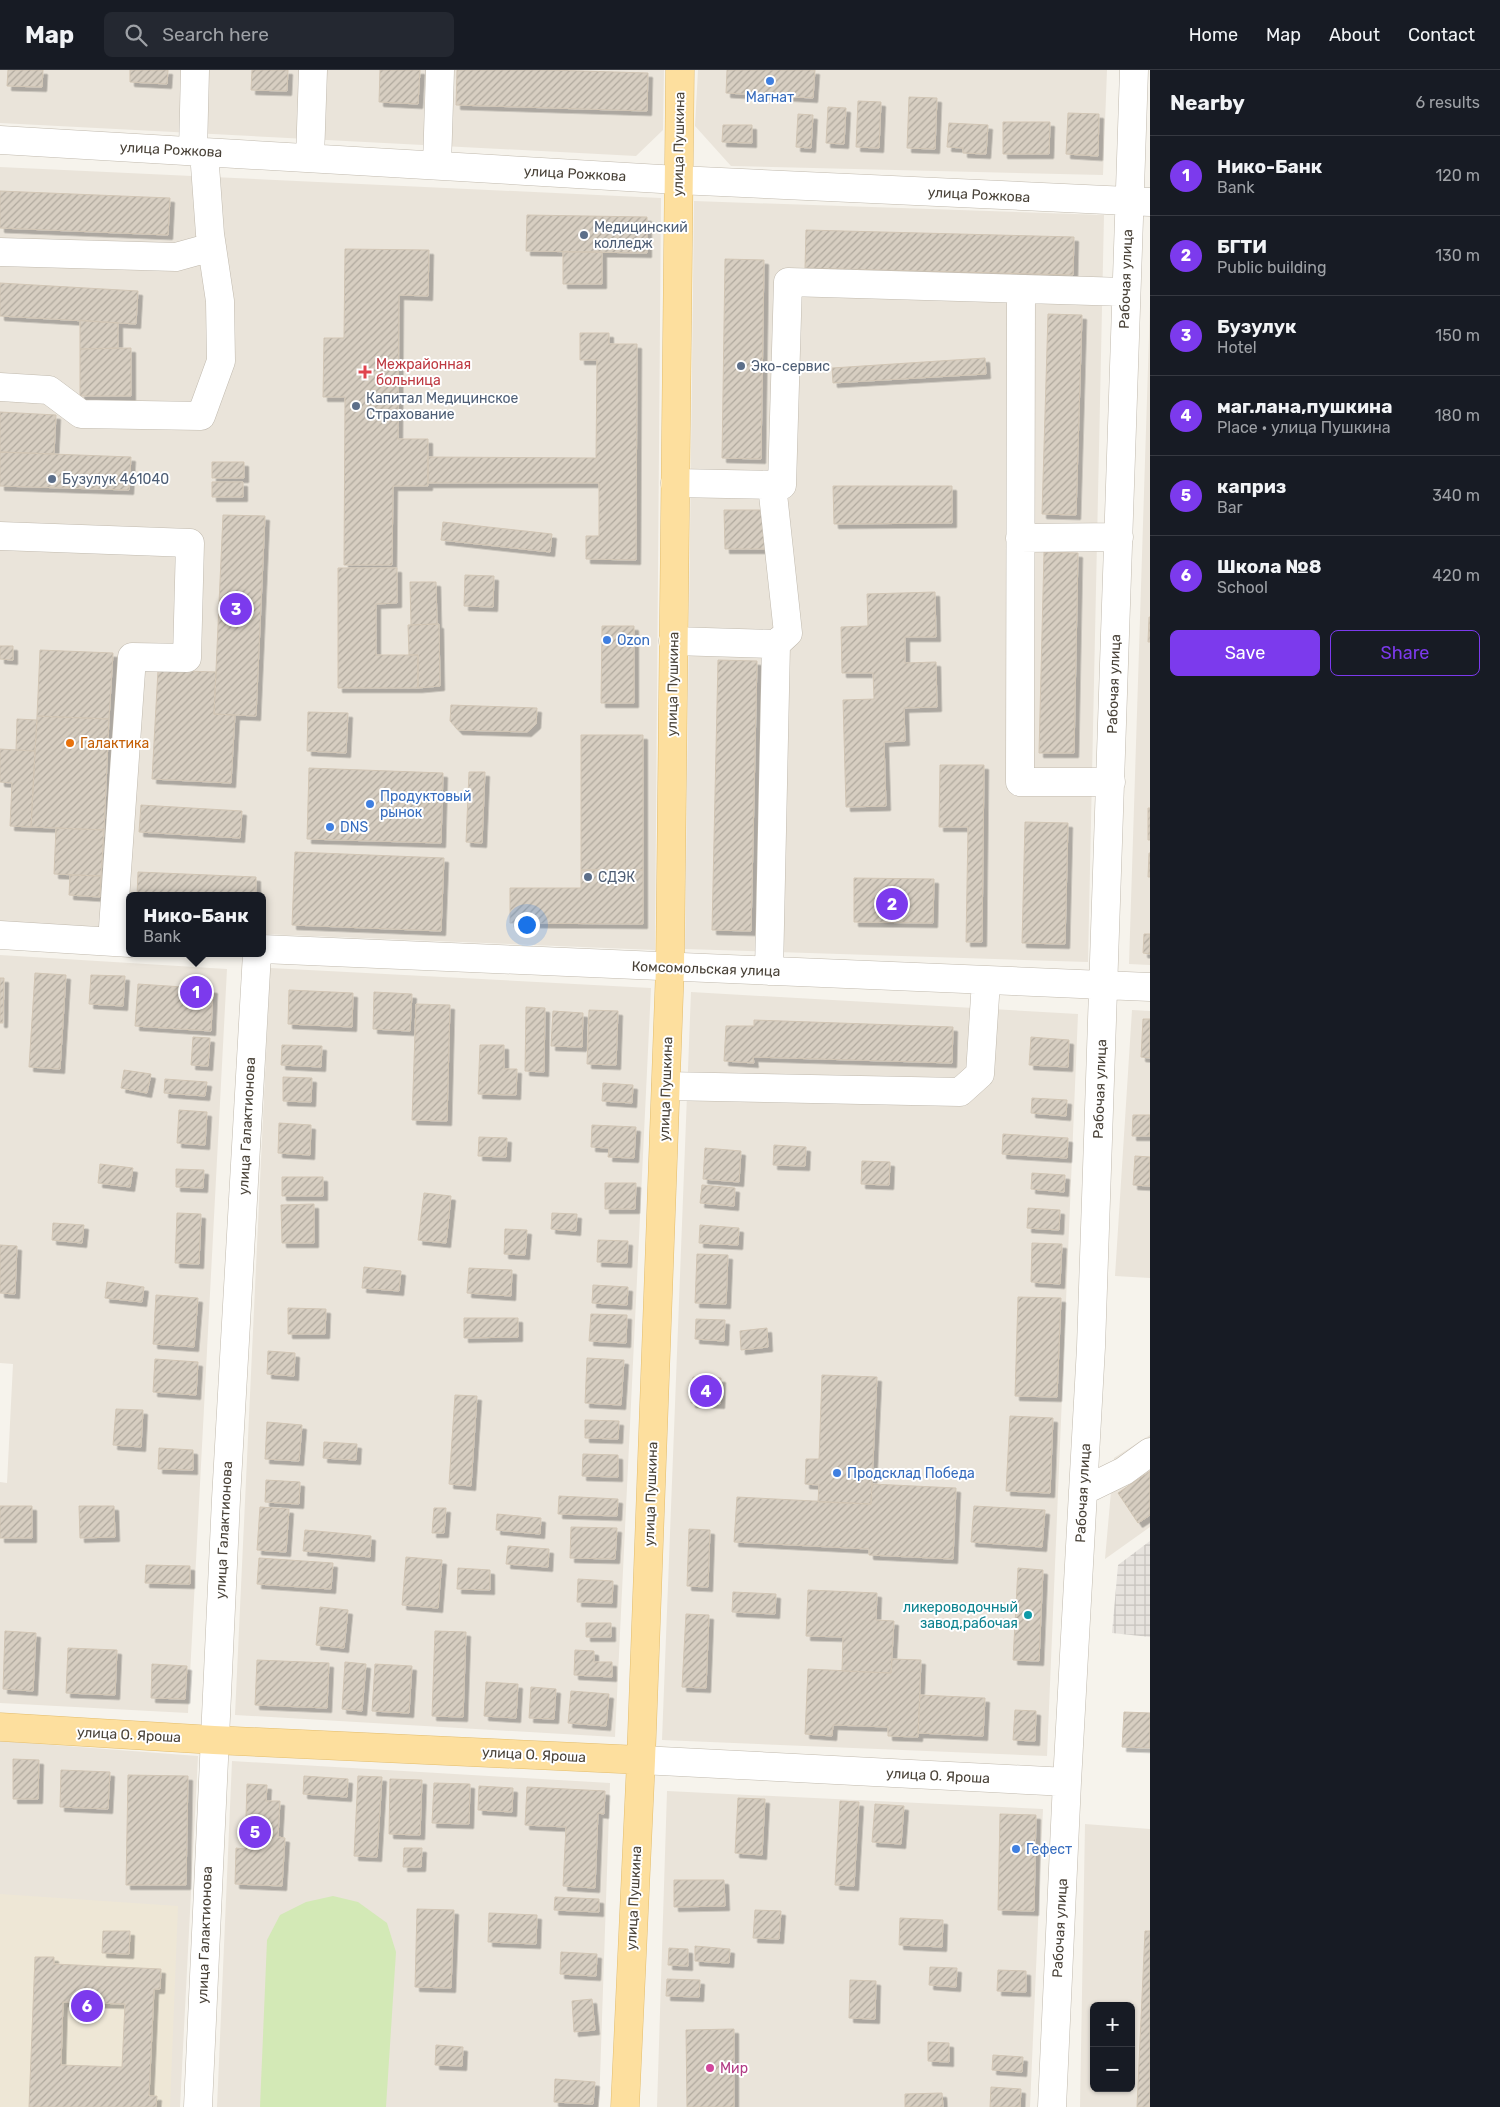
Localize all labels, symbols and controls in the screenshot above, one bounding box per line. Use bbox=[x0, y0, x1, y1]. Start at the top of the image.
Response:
search box bbox=[104, 12, 454, 57]
text: Map bbox=[25, 21, 74, 49]
icon: search bbox=[122, 21, 150, 49]
text: Search here bbox=[162, 23, 269, 46]
text: Home bbox=[1189, 24, 1238, 46]
text: Map bbox=[1266, 24, 1301, 46]
text: About bbox=[1329, 24, 1380, 46]
text: Contact bbox=[1408, 24, 1475, 46]
marker: Магнат bbox=[764, 75, 776, 87]
place label: Магнат bbox=[746, 89, 794, 106]
text: Nearby bbox=[1170, 90, 1245, 115]
street label: улица Пушкина bbox=[670, 92, 688, 196]
text: 6 results bbox=[1415, 93, 1480, 112]
street label: улица Рожкова bbox=[119, 139, 223, 161]
text: Нико-Банк bbox=[1217, 155, 1322, 178]
street label: улица Рожкова bbox=[523, 163, 627, 185]
text: 1 bbox=[1182, 166, 1190, 185]
text: 120 m bbox=[1435, 166, 1480, 185]
text: Bank bbox=[1217, 178, 1254, 197]
street label: улица Рожкова bbox=[927, 184, 1031, 206]
place label: Медицинский колледж bbox=[594, 219, 688, 252]
marker: Медицинский колледж bbox=[578, 229, 590, 241]
street label: Рабочая улица bbox=[1116, 229, 1136, 329]
text: БГТИ bbox=[1217, 235, 1267, 258]
text: 2 bbox=[1181, 246, 1191, 265]
text: 130 m bbox=[1435, 246, 1480, 265]
text: Public building bbox=[1217, 258, 1327, 277]
text: Бузулук bbox=[1217, 315, 1297, 338]
text: 3 bbox=[1181, 326, 1191, 345]
text: 150 m bbox=[1435, 326, 1480, 345]
text: Hotel bbox=[1217, 338, 1257, 357]
place label: Межрайонная больница bbox=[376, 356, 471, 389]
place label: Эко-сервис bbox=[751, 358, 830, 375]
marker: Эко-сервис bbox=[735, 360, 747, 372]
marker: Межрайонная больница bbox=[358, 365, 372, 379]
place label: Капитал Медицинское Страхование bbox=[366, 390, 518, 423]
text: маг.лана,пушкина bbox=[1217, 395, 1392, 418]
marker: Капитал Медицинское Страхование bbox=[350, 400, 362, 412]
text: 4 bbox=[1181, 406, 1191, 425]
text: 180 m bbox=[1435, 406, 1480, 425]
text: Place · улица Пушкина bbox=[1217, 418, 1391, 437]
place label: Бузулук 461040 bbox=[62, 471, 169, 488]
marker: Бузулук 461040 bbox=[46, 473, 58, 485]
text: каприз bbox=[1217, 475, 1286, 498]
text: 5 bbox=[1181, 486, 1191, 505]
text: 340 m bbox=[1432, 486, 1480, 505]
text: Bar bbox=[1217, 498, 1243, 517]
text: Школа №8 bbox=[1217, 555, 1322, 578]
text: 6 bbox=[1181, 566, 1191, 585]
text: 420 m bbox=[1432, 566, 1480, 585]
text: School bbox=[1217, 578, 1268, 597]
pin: 3 bbox=[220, 590, 252, 628]
button: Save bbox=[1170, 630, 1320, 676]
button: Share bbox=[1330, 630, 1480, 676]
place label: Ozon bbox=[617, 632, 650, 649]
street label: улица Пушкина bbox=[664, 632, 682, 736]
marker: Ozon bbox=[601, 634, 613, 646]
street label: Рабочая улица bbox=[1104, 634, 1124, 734]
place label: Галактика bbox=[80, 735, 149, 752]
marker: Галактика bbox=[64, 737, 76, 749]
place label: Продуктовый рынок bbox=[380, 788, 471, 821]
marker: Продуктовый рынок bbox=[364, 798, 376, 810]
place label: DNS bbox=[340, 819, 368, 836]
marker: DNS bbox=[324, 821, 336, 833]
place label: СДЭК bbox=[598, 869, 635, 886]
marker: СДЭК bbox=[582, 871, 594, 883]
pin: 2 bbox=[876, 885, 908, 923]
popup bbox=[126, 892, 266, 957]
text: Нико-Банк bbox=[143, 904, 249, 927]
your location bbox=[514, 912, 540, 938]
text: Bank bbox=[143, 927, 181, 946]
street label: Комсомольская улица bbox=[631, 958, 781, 980]
pin: 1 bbox=[180, 973, 212, 1011]
street label: улица Пушкина bbox=[656, 1036, 676, 1142]
street label: Рабочая улица bbox=[1090, 1039, 1110, 1139]
street label: улица Галактионова bbox=[235, 1057, 259, 1195]
pin: 4 bbox=[690, 1372, 722, 1410]
street label: улица Пушкина bbox=[641, 1441, 661, 1547]
street label: Рабочая улица bbox=[1072, 1443, 1094, 1543]
street label: улица Галактионова bbox=[212, 1461, 236, 1599]
place label: Продсклад Победа bbox=[847, 1465, 975, 1482]
marker: Продсклад Победа bbox=[831, 1467, 843, 1479]
place label: ликероводочный завод,рабочая bbox=[903, 1599, 1018, 1632]
marker: ликероводочный завод,рабочая bbox=[1022, 1609, 1034, 1621]
street label: улица О. Яроша bbox=[76, 1724, 182, 1746]
street label: улица О. Яроша bbox=[481, 1744, 587, 1766]
street label: улица О. Яроша bbox=[885, 1765, 991, 1787]
pin: 5 bbox=[239, 1813, 271, 1851]
place label: Гефест bbox=[1026, 1841, 1072, 1858]
marker: Гефест bbox=[1010, 1843, 1022, 1855]
street label: улица Пушкина bbox=[623, 1845, 645, 1951]
street label: улица Галактионова bbox=[194, 1866, 216, 2004]
street label: Рабочая улица bbox=[1049, 1878, 1071, 1978]
pin: 6 bbox=[71, 1987, 103, 2025]
map controls bbox=[1090, 2002, 1135, 2092]
button: + bbox=[1090, 2002, 1135, 2047]
button: − bbox=[1090, 2047, 1135, 2092]
place label: Мир bbox=[720, 2060, 748, 2077]
marker: Мир bbox=[704, 2062, 716, 2074]

